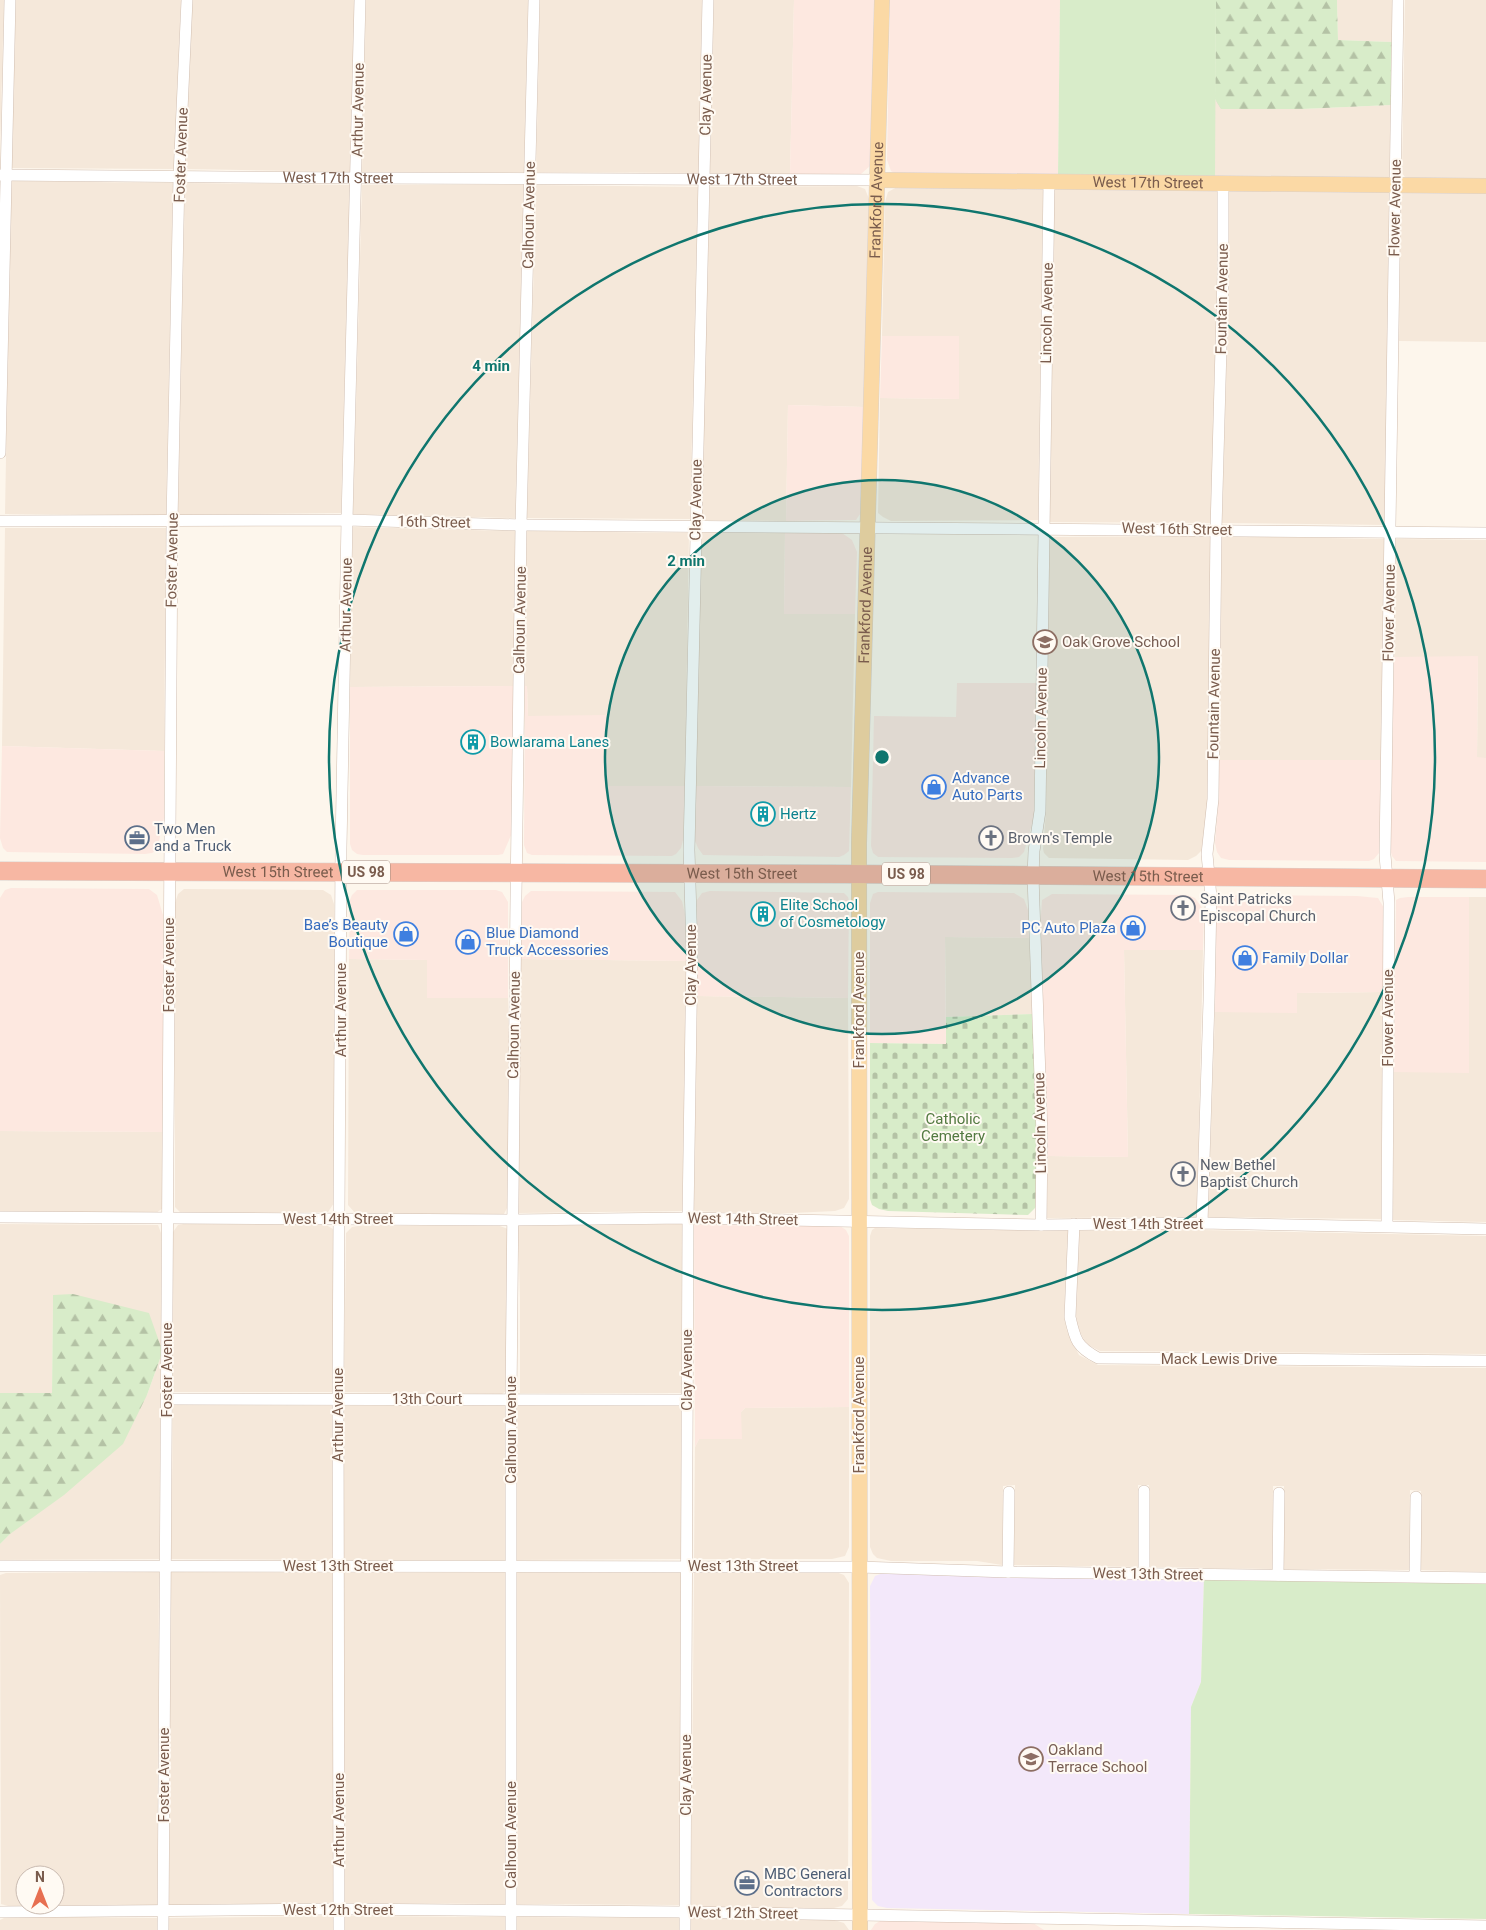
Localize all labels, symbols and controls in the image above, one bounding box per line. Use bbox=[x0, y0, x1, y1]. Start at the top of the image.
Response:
street label: Clay Avenue bbox=[696, 54, 716, 136]
street label: Arthur Avenue bbox=[348, 63, 368, 157]
street label: Foster Avenue bbox=[170, 107, 192, 203]
street label: Frankford Avenue bbox=[866, 141, 887, 259]
street label: Flower Avenue bbox=[1385, 159, 1405, 257]
street label: Calhoun Avenue bbox=[519, 161, 539, 269]
street label: West 17th Street bbox=[282, 168, 394, 187]
street label: West 17th Street bbox=[686, 170, 798, 189]
street label: West 17th Street bbox=[1092, 173, 1204, 192]
street label: Fountain Avenue bbox=[1212, 243, 1232, 355]
street label: Lincoln Avenue bbox=[1037, 262, 1057, 364]
text: 4 min bbox=[472, 357, 510, 375]
street label: Clay Avenue bbox=[686, 459, 706, 541]
street label: Foster Avenue bbox=[162, 512, 182, 608]
street label: 16th Street bbox=[397, 512, 471, 532]
street label: West 16th Street bbox=[1121, 519, 1233, 539]
street label: Frankford Avenue bbox=[855, 546, 876, 664]
text: 2 min bbox=[667, 552, 705, 570]
street label: Arthur Avenue bbox=[336, 558, 356, 652]
street label: Flower Avenue bbox=[1379, 564, 1399, 662]
street label: Calhoun Avenue bbox=[510, 566, 530, 674]
school or university icon: Oak Grove School bbox=[1032, 629, 1058, 655]
place label: Oak Grove School bbox=[1062, 633, 1180, 651]
street label: Fountain Avenue bbox=[1204, 648, 1224, 760]
street label: Lincoln Avenue bbox=[1031, 667, 1051, 769]
building icon: Bowlarama Lanes bbox=[460, 729, 486, 755]
place label: Bowlarama Lanes bbox=[490, 733, 609, 751]
centre of rings bbox=[873, 748, 891, 766]
place label: Advance Auto Parts bbox=[952, 769, 1023, 804]
shop icon: Advance Auto Parts bbox=[921, 774, 947, 800]
building icon: Hertz bbox=[750, 801, 776, 827]
place label: Hertz bbox=[780, 805, 816, 823]
place label: Two Men and a Truck bbox=[154, 820, 232, 855]
office icon: Two Men and a Truck bbox=[124, 825, 150, 851]
church icon: Brown's Temple bbox=[978, 825, 1004, 851]
place label: Brown's Temple bbox=[1008, 829, 1112, 847]
road number: US 98 bbox=[342, 860, 390, 884]
road number: US 98 bbox=[882, 862, 930, 886]
street label: West 15th Street bbox=[223, 863, 334, 881]
street label: West 15th Street bbox=[687, 864, 798, 883]
street label: West 15th Street bbox=[1092, 867, 1204, 886]
place label: Saint Patricks Episcopal Church bbox=[1200, 890, 1316, 925]
church icon: Saint Patricks Episcopal Church bbox=[1170, 895, 1196, 921]
place label: Elite School of Cosmetology bbox=[780, 896, 886, 931]
building icon: Elite School of Cosmetology bbox=[750, 901, 776, 927]
shop icon: PC Auto Plaza bbox=[1120, 915, 1146, 941]
place label: Bae’s Beauty Boutique bbox=[304, 916, 388, 951]
street label: Foster Avenue bbox=[160, 917, 178, 1013]
place label: PC Auto Plaza bbox=[1021, 919, 1116, 937]
shop icon: Bae’s Beauty Boutique bbox=[393, 921, 419, 947]
place label: Blue Diamond Truck Accessories bbox=[486, 924, 609, 959]
street label: Clay Avenue bbox=[682, 924, 700, 1006]
shop icon: Blue Diamond Truck Accessories bbox=[455, 929, 481, 955]
shop icon: Family Dollar bbox=[1232, 945, 1258, 971]
place label: Family Dollar bbox=[1262, 949, 1348, 967]
street label: Frankford Avenue bbox=[850, 952, 868, 1068]
street label: Arthur Avenue bbox=[332, 963, 350, 1057]
street label: Flower Avenue bbox=[1379, 969, 1397, 1067]
street label: Calhoun Avenue bbox=[504, 971, 524, 1079]
street label: Lincoln Avenue bbox=[1030, 1072, 1050, 1174]
park label: Catholic Cemetery bbox=[921, 1110, 985, 1145]
place label: New Bethel Baptist Church bbox=[1200, 1156, 1298, 1191]
church icon: New Bethel Baptist Church bbox=[1170, 1161, 1196, 1187]
street label: West 14th Street bbox=[687, 1209, 799, 1229]
street label: West 14th Street bbox=[283, 1210, 393, 1228]
street label: West 14th Street bbox=[1093, 1215, 1203, 1233]
street label: Foster Avenue bbox=[158, 1322, 176, 1418]
street label: Clay Avenue bbox=[678, 1329, 696, 1411]
street label: Mack Lewis Drive bbox=[1161, 1350, 1277, 1368]
street label: Frankford Avenue bbox=[850, 1357, 868, 1473]
street label: Arthur Avenue bbox=[329, 1368, 347, 1462]
street label: Calhoun Avenue bbox=[502, 1376, 520, 1484]
street label: 13th Court bbox=[392, 1390, 462, 1408]
street label: West 13th Street bbox=[283, 1557, 393, 1575]
street label: West 13th Street bbox=[688, 1557, 798, 1575]
street label: West 13th Street bbox=[1092, 1564, 1204, 1584]
street label: Foster Avenue bbox=[155, 1727, 173, 1823]
street label: Clay Avenue bbox=[677, 1734, 695, 1816]
place label: Oakland Terrace School bbox=[1048, 1741, 1148, 1776]
school or university icon: Oakland Terrace School bbox=[1018, 1746, 1044, 1772]
street label: Arthur Avenue bbox=[330, 1773, 348, 1867]
street label: Calhoun Avenue bbox=[502, 1781, 520, 1889]
north arrow bbox=[15, 1865, 65, 1915]
place label: MBC General Contractors bbox=[764, 1865, 851, 1900]
text: N bbox=[35, 1869, 45, 1885]
office icon: MBC General Contractors bbox=[734, 1870, 760, 1896]
street label: West 12th Street bbox=[283, 1901, 393, 1919]
street label: West 12th Street bbox=[687, 1903, 799, 1923]

